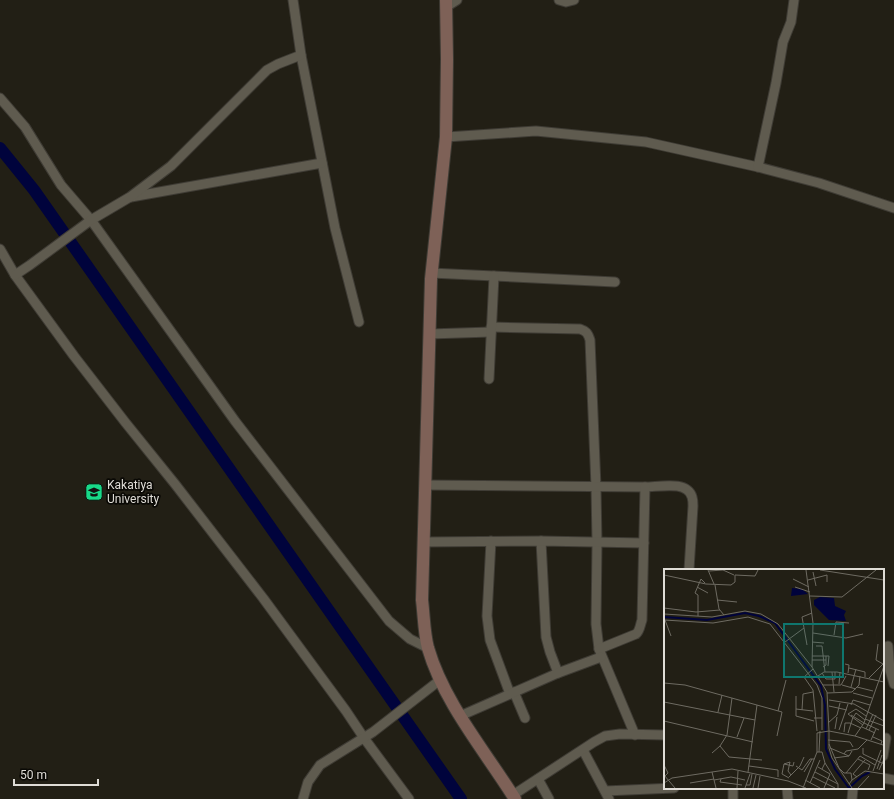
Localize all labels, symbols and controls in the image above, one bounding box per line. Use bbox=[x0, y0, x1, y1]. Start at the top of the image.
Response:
place label: Kakatiya University bbox=[107, 478, 160, 506]
school or university icon: Kakatiya University bbox=[84, 482, 104, 502]
inset map bbox=[664, 569, 884, 789]
scale bar bbox=[14, 761, 98, 787]
text: 50 m bbox=[20, 768, 47, 782]

